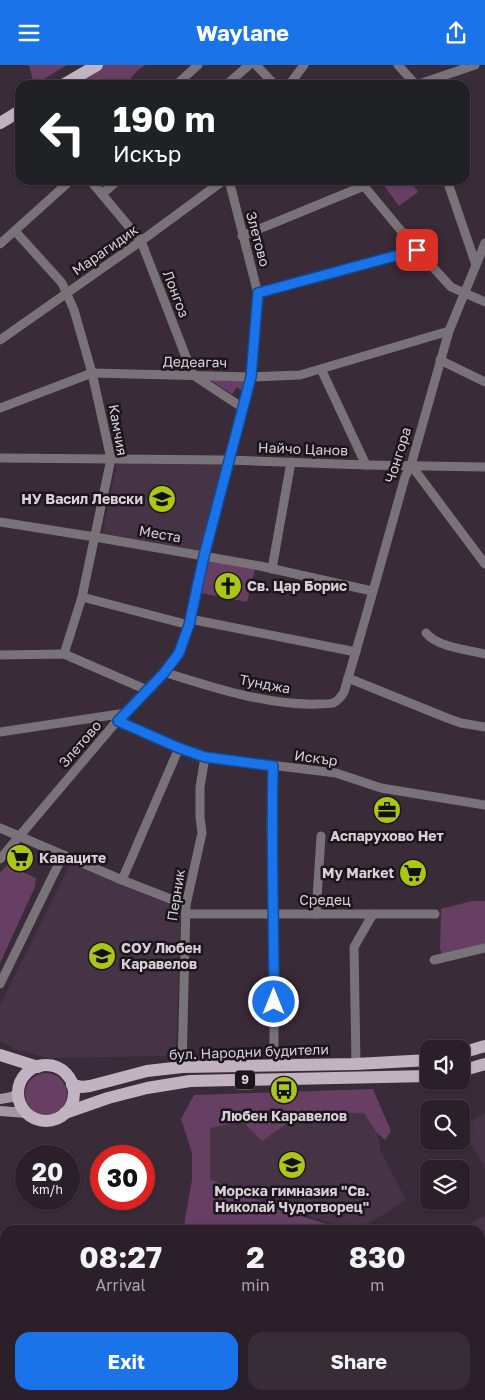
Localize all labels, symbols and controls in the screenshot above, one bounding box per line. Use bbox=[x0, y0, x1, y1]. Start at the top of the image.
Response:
icon: menu bbox=[15, 19, 43, 47]
text: Waylane bbox=[196, 19, 289, 46]
icon: share bbox=[442, 19, 470, 47]
text: 190 m bbox=[113, 98, 215, 140]
icon: left bbox=[30, 100, 95, 165]
text: Искър bbox=[113, 140, 181, 167]
street label: Злетово bbox=[243, 209, 274, 268]
street label: Марагидик bbox=[68, 221, 141, 278]
pin bbox=[396, 229, 438, 271]
icon: arrive bbox=[403, 236, 431, 264]
street label: Лонгоз bbox=[160, 268, 193, 320]
street label: Дедеагач bbox=[163, 352, 227, 371]
street label: Камчия bbox=[106, 403, 131, 457]
street label: Чонгора bbox=[381, 425, 414, 485]
street label: Найчо Цанов bbox=[258, 438, 348, 459]
school or university icon: НУ Васил Левски bbox=[147, 484, 177, 514]
place label: НУ Васил Левски bbox=[21, 490, 143, 507]
street label: Места bbox=[138, 521, 182, 546]
church icon: Св. Цар Борис bbox=[213, 571, 243, 601]
place label: Св. Цар Борис bbox=[247, 577, 347, 594]
street label: Тунджа bbox=[238, 670, 292, 697]
street label: Злетово bbox=[55, 717, 105, 771]
street label: Искър bbox=[293, 746, 339, 769]
office icon: Аспарухово Нет bbox=[372, 795, 402, 825]
place label: Аспарухово Нет bbox=[330, 827, 444, 844]
supermarket icon: Каваците bbox=[5, 843, 35, 873]
place label: Каваците bbox=[39, 849, 106, 866]
supermarket icon: My Market bbox=[398, 858, 428, 888]
place label: My Market bbox=[322, 864, 394, 881]
street label: Перник bbox=[163, 868, 188, 922]
street label: Средец bbox=[299, 891, 351, 908]
place label: СОУ Любен Каравелов bbox=[121, 939, 201, 972]
school or university icon: СОУ Любен Каравелов bbox=[87, 941, 117, 971]
position arrow bbox=[247, 975, 299, 1027]
street label: бул. Народни будители bbox=[169, 1040, 329, 1063]
map controls bbox=[420, 1040, 470, 1210]
button: sound bbox=[420, 1040, 470, 1090]
road number: 9 bbox=[235, 1071, 255, 1089]
bus stop icon: Любен Каравелов bbox=[269, 1075, 299, 1105]
button: search bbox=[420, 1100, 470, 1150]
place label: Любен Каравелов bbox=[221, 1107, 347, 1124]
speed limit sign: 30 bbox=[90, 1145, 155, 1210]
school or university icon: Морска гимназия "Св. Николай Чудотворец" bbox=[277, 1150, 307, 1180]
text: 20 bbox=[32, 1156, 63, 1187]
button: layers bbox=[420, 1160, 470, 1210]
text: km/h bbox=[32, 1182, 63, 1197]
place label: Морска гимназия "Св. Николай Чудотворец" bbox=[214, 1182, 370, 1215]
text: 08:27 bbox=[79, 1239, 162, 1275]
text: 2 bbox=[246, 1239, 265, 1275]
text: 830 bbox=[349, 1239, 406, 1275]
text: Arrival bbox=[96, 1275, 146, 1295]
text: min bbox=[241, 1275, 270, 1295]
text: m bbox=[370, 1275, 384, 1295]
button: Exit bbox=[15, 1332, 238, 1390]
button: Share bbox=[248, 1332, 470, 1390]

